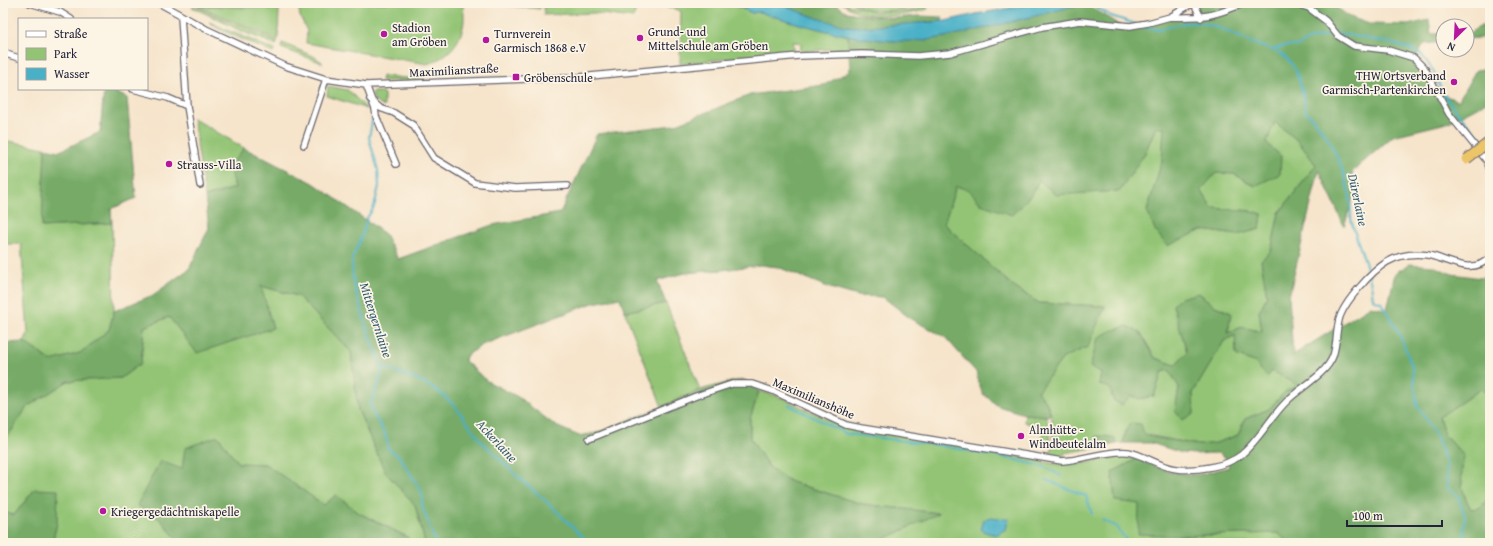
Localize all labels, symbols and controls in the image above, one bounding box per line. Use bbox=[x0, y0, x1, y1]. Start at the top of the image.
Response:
legend bbox=[18, 18, 148, 90]
north arrow bbox=[1435, 18, 1475, 58]
place label: Stadion am Gröben bbox=[392, 19, 447, 50]
place label: Grund- und Mittelschule am Gröben bbox=[648, 23, 769, 54]
text: Straße bbox=[54, 25, 88, 42]
place label: Turnverein Garmisch 1868 e.V bbox=[494, 25, 586, 56]
marker: Stadion am Gröben bbox=[379, 29, 389, 39]
marker: Grund- und Mittelschule am Gröben bbox=[635, 33, 645, 43]
marker: Turnverein Garmisch 1868 e.V bbox=[481, 35, 491, 45]
text: N bbox=[1444, 38, 1458, 56]
text: Park bbox=[54, 45, 78, 62]
street label: Maximilianstraße bbox=[409, 59, 499, 81]
text: Wasser bbox=[54, 65, 90, 82]
place label: THW Ortsverband Garmisch-Partenkirchen bbox=[1322, 67, 1447, 98]
place label: Gröbenschule bbox=[524, 69, 593, 86]
marker: Gröbenschule bbox=[511, 72, 521, 82]
marker: THW Ortsverband Garmisch-Partenkirchen bbox=[1449, 77, 1459, 87]
place label: Strauss-Villa bbox=[177, 156, 242, 173]
marker: Strauss-Villa bbox=[164, 159, 174, 169]
water label: Dürerlaine bbox=[1343, 171, 1373, 228]
water label: Mittergernlaine bbox=[355, 280, 397, 360]
street label: Maximilianshöhe bbox=[770, 373, 858, 423]
water label: Ackerlaine bbox=[471, 415, 522, 467]
place label: Almhütte - Windbeutelalm bbox=[1029, 421, 1106, 452]
marker: Almhütte - Windbeutelalm bbox=[1016, 431, 1026, 441]
scale bar bbox=[1347, 502, 1442, 528]
place label: Kriegergedächtniskapelle bbox=[111, 503, 240, 520]
marker: Kriegergedächtniskapelle bbox=[98, 506, 108, 516]
text: 100 m bbox=[1353, 507, 1383, 524]

